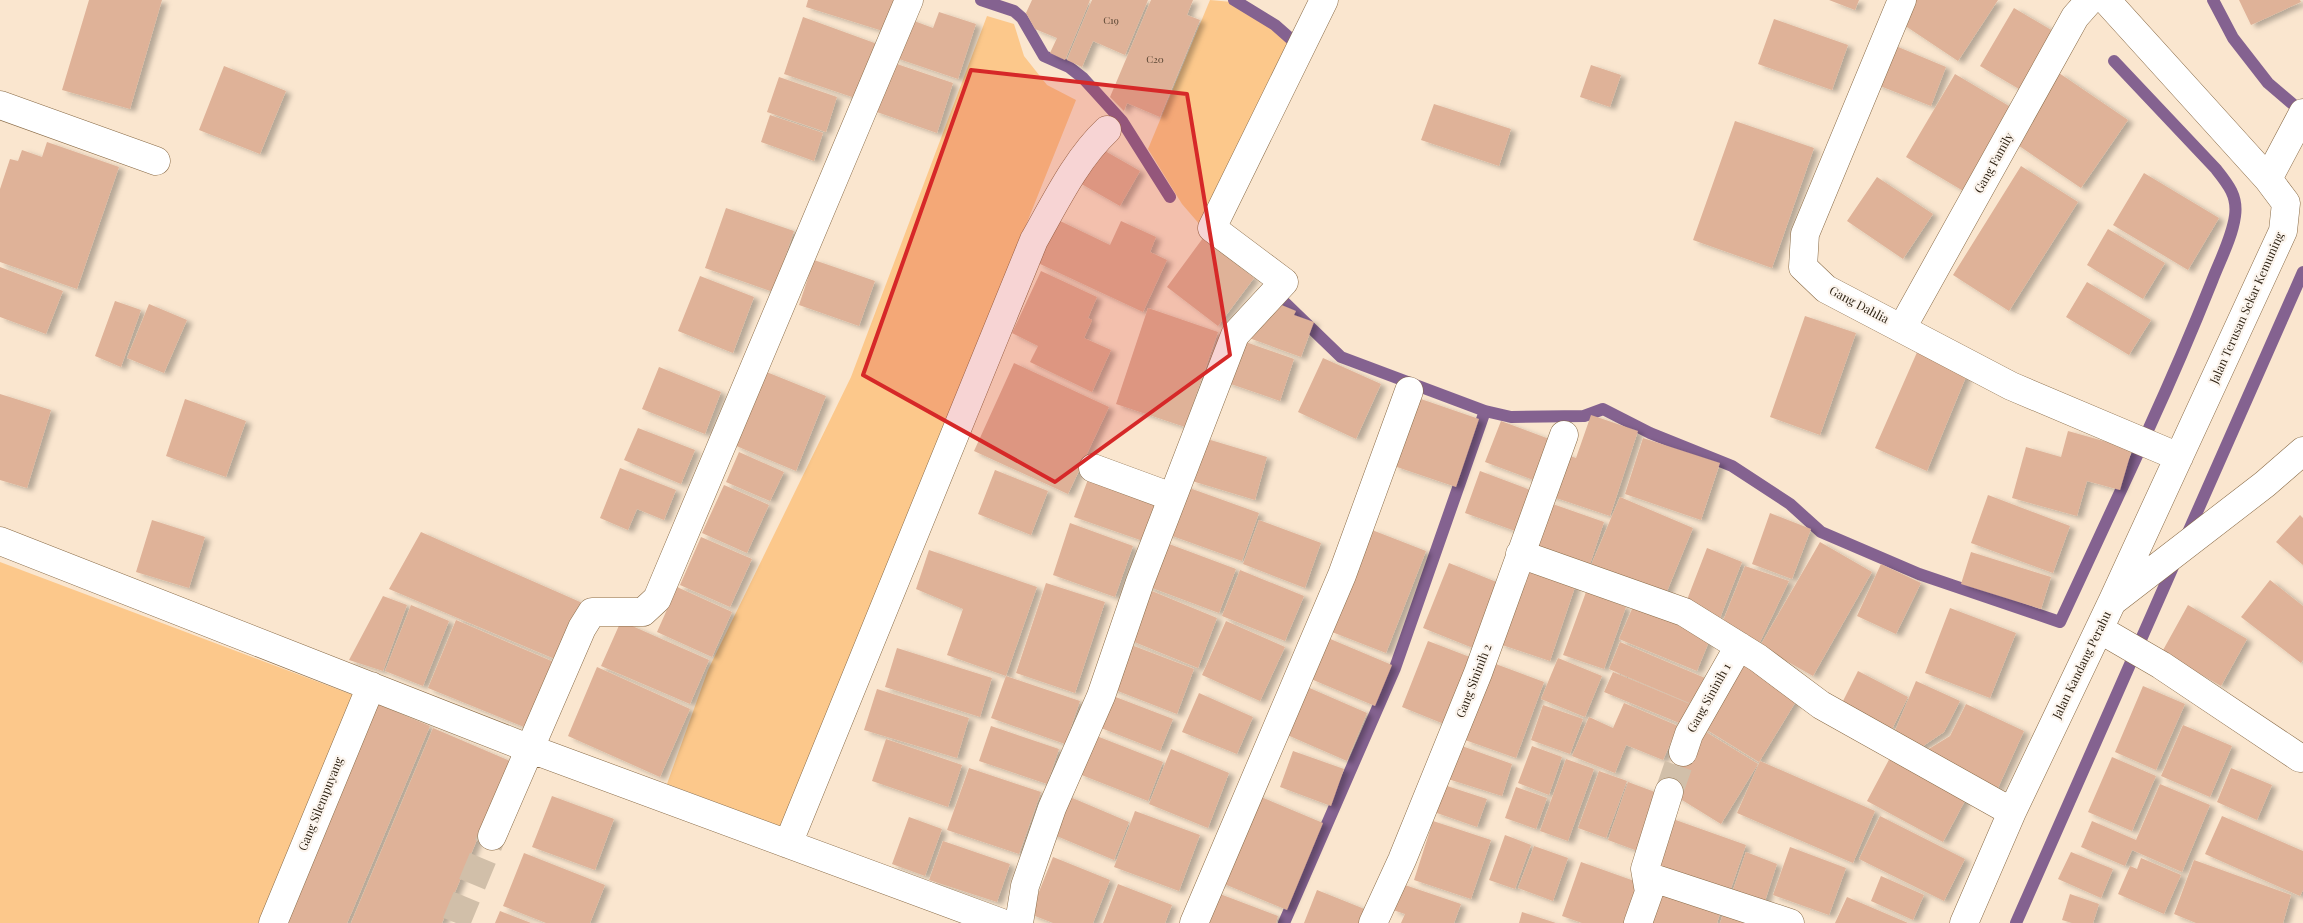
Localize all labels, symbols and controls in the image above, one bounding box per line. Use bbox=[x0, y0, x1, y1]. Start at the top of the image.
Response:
house number: C19 bbox=[1103, 13, 1119, 27]
house number: C20 bbox=[1146, 52, 1164, 66]
street label: Gang Family bbox=[1970, 129, 2016, 196]
street label: Jalan Terusan Sekar Kemuning bbox=[2205, 229, 2287, 387]
street label: Gang Dahlia bbox=[1827, 282, 1892, 327]
street label: Jalan Kandang Perahu bbox=[2048, 608, 2114, 722]
street label: Gang Sininih 2 bbox=[1452, 641, 1495, 720]
street label: Gang Sininih 1 bbox=[1683, 660, 1734, 735]
street label: Gang Silempuyang bbox=[294, 754, 346, 853]

